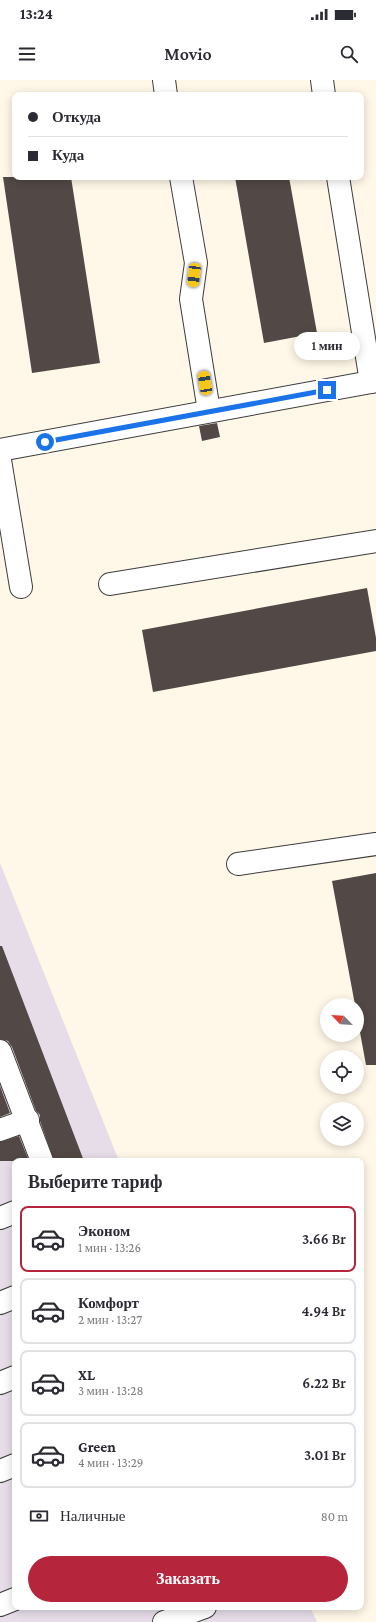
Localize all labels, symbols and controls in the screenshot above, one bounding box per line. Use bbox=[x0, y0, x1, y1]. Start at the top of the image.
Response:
text: 13:24 bbox=[20, 6, 53, 22]
icon: menu bbox=[16, 43, 38, 65]
icon: search bbox=[338, 43, 360, 65]
text: Movio bbox=[164, 44, 212, 64]
text: Откуда bbox=[52, 109, 101, 125]
text: Куда bbox=[52, 147, 84, 163]
car bbox=[187, 262, 201, 288]
callout: 1 мин bbox=[294, 332, 360, 360]
text: 1 мин bbox=[312, 338, 342, 353]
car bbox=[197, 370, 213, 396]
route end bbox=[318, 381, 336, 399]
route start bbox=[36, 433, 54, 451]
north arrow bbox=[320, 998, 364, 1042]
map controls bbox=[320, 998, 364, 1146]
button: locate bbox=[320, 1050, 364, 1094]
button: layers bbox=[320, 1102, 364, 1146]
text: Выберите тариф bbox=[28, 1172, 162, 1192]
icon: car bbox=[30, 1221, 66, 1257]
text: Эконом bbox=[78, 1223, 130, 1239]
text: 3.66 Br bbox=[302, 1231, 346, 1247]
text: 1 мин · 13:26 bbox=[78, 1240, 141, 1255]
icon: car bbox=[30, 1293, 66, 1329]
text: Комфорт bbox=[78, 1295, 139, 1311]
text: 4.94 Br bbox=[301, 1303, 346, 1319]
text: 2 мин · 13:27 bbox=[78, 1312, 142, 1327]
icon: car bbox=[30, 1365, 66, 1401]
text: XL bbox=[78, 1367, 95, 1383]
text: 6.22 Br bbox=[302, 1375, 346, 1391]
text: 3 мин · 13:28 bbox=[78, 1383, 143, 1398]
icon: car bbox=[30, 1437, 66, 1473]
text: Green bbox=[78, 1439, 116, 1455]
text: 3.01 Br bbox=[304, 1447, 346, 1463]
text: 4 мин · 13:29 bbox=[78, 1455, 143, 1470]
icon: cash bbox=[28, 1505, 50, 1527]
text: Наличные bbox=[60, 1508, 125, 1524]
text: 80 m bbox=[321, 1509, 348, 1524]
button: Заказать bbox=[28, 1556, 348, 1602]

